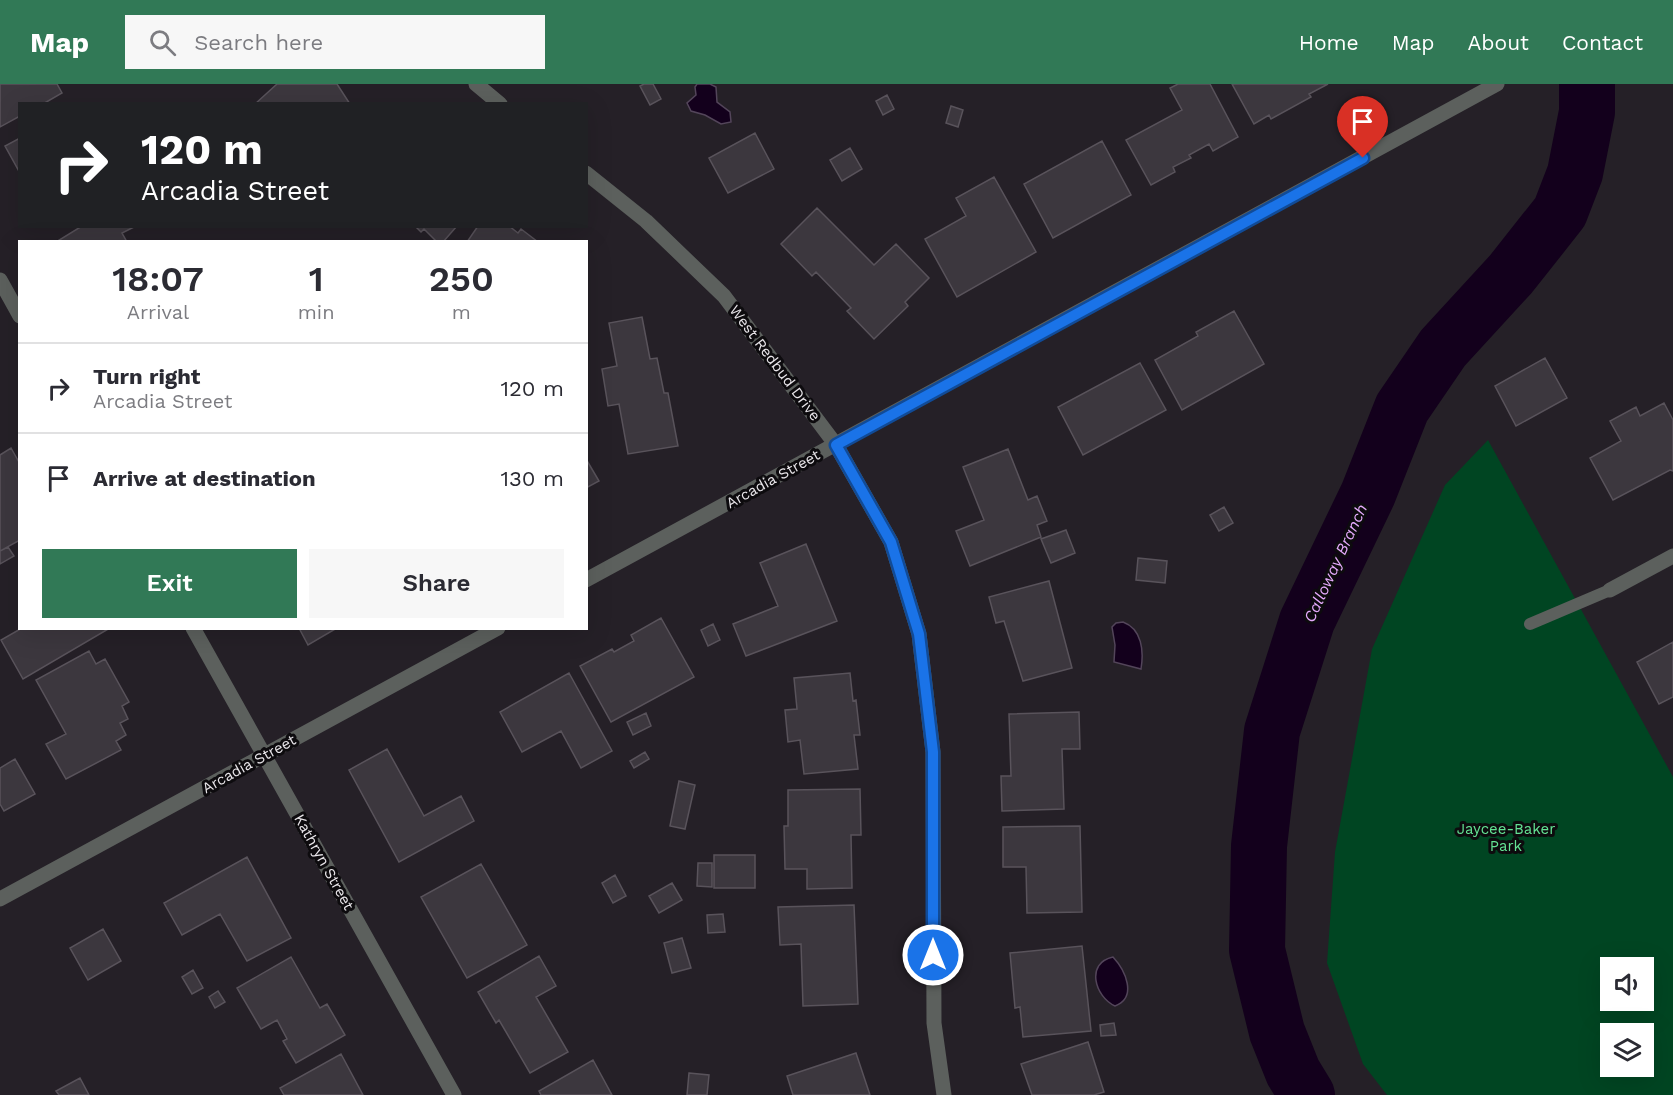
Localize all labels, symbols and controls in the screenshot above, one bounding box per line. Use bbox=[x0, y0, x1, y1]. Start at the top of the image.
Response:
search box bbox=[125, 15, 545, 69]
text: Map bbox=[30, 26, 89, 59]
icon: search bbox=[146, 26, 179, 59]
text: Search here bbox=[194, 30, 323, 55]
text: Home bbox=[1299, 30, 1359, 55]
text: Map bbox=[1392, 30, 1435, 55]
text: About bbox=[1468, 30, 1529, 55]
text: Contact bbox=[1562, 30, 1643, 55]
pin bbox=[1337, 96, 1388, 158]
icon: arrive bbox=[1346, 105, 1379, 138]
text: 120 m bbox=[141, 125, 263, 174]
icon: right bbox=[42, 126, 120, 204]
text: Arcadia Street bbox=[141, 175, 329, 207]
text: 18:07 bbox=[112, 258, 204, 300]
text: 1 bbox=[309, 258, 324, 300]
text: 250 bbox=[429, 258, 494, 300]
text: Arrival bbox=[127, 300, 189, 324]
text: min bbox=[298, 300, 335, 324]
text: m bbox=[452, 300, 471, 324]
street label: West Redbud Drive bbox=[726, 302, 824, 424]
text: Turn right bbox=[93, 364, 200, 389]
icon: right bbox=[42, 372, 75, 405]
text: 120 m bbox=[500, 376, 564, 401]
text: Arcadia Street bbox=[93, 389, 232, 413]
street label: Arcadia Street bbox=[723, 445, 824, 512]
icon: arrive bbox=[42, 462, 75, 495]
text: Arrive at destination bbox=[93, 466, 316, 491]
text: 130 m bbox=[500, 466, 564, 491]
water label: Calloway Branch bbox=[1300, 501, 1371, 625]
button: Exit bbox=[42, 549, 297, 618]
button: Share bbox=[309, 549, 564, 618]
street label: Arcadia Street bbox=[199, 730, 300, 797]
street label: Kathryn Street bbox=[290, 811, 358, 914]
park label: Jaycee-Baker Park bbox=[1457, 820, 1555, 855]
position arrow bbox=[901, 923, 965, 987]
map controls bbox=[1600, 957, 1654, 1077]
button: sound bbox=[1600, 957, 1654, 1011]
button: layers bbox=[1600, 1023, 1654, 1077]

